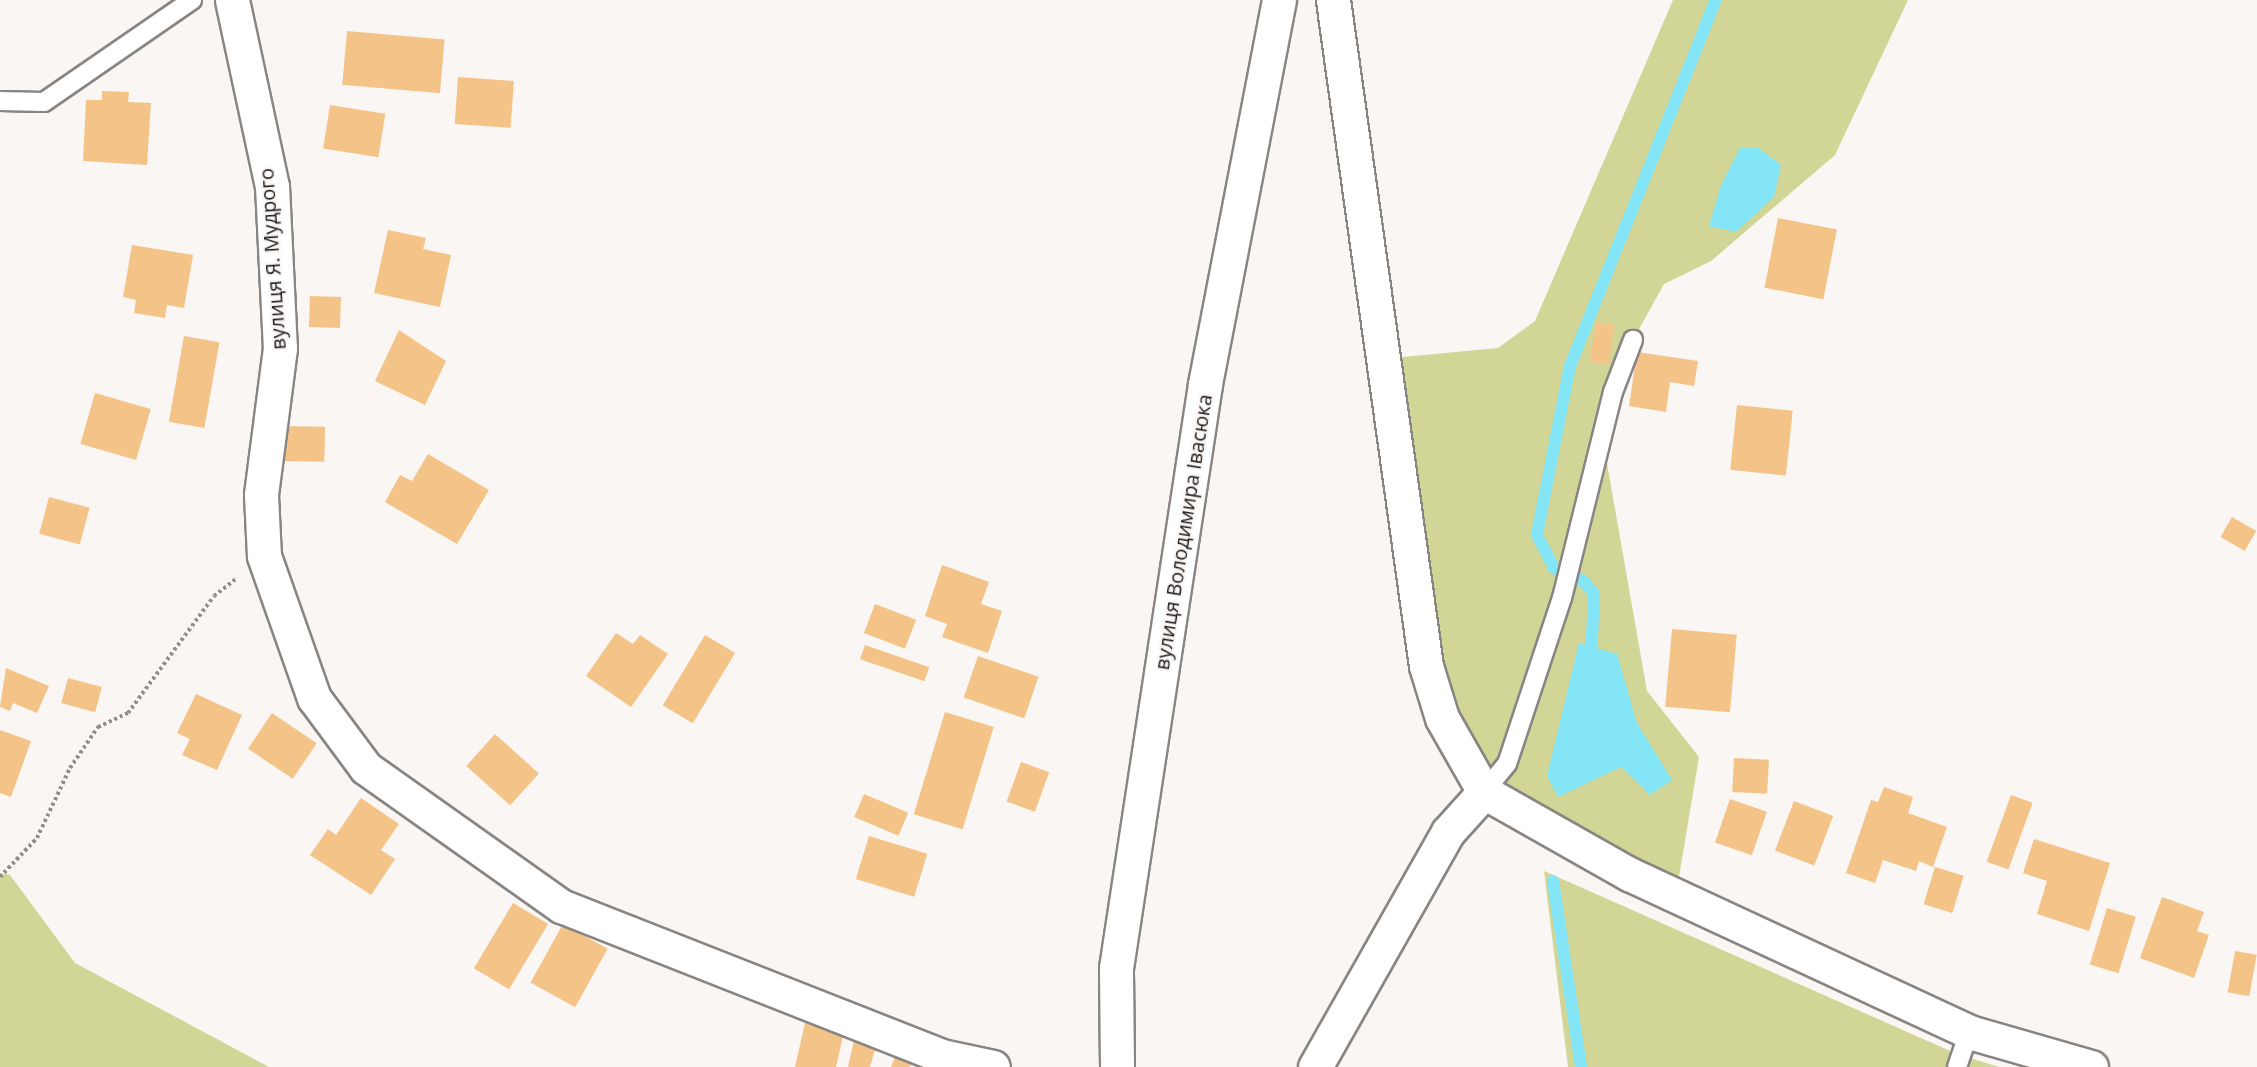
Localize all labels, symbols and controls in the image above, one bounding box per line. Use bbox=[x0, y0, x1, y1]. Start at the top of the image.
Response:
street label: вулиця Я. Мудрого bbox=[254, 167, 290, 351]
street label: вулиця Володимира Івасюка bbox=[1149, 392, 1217, 672]

